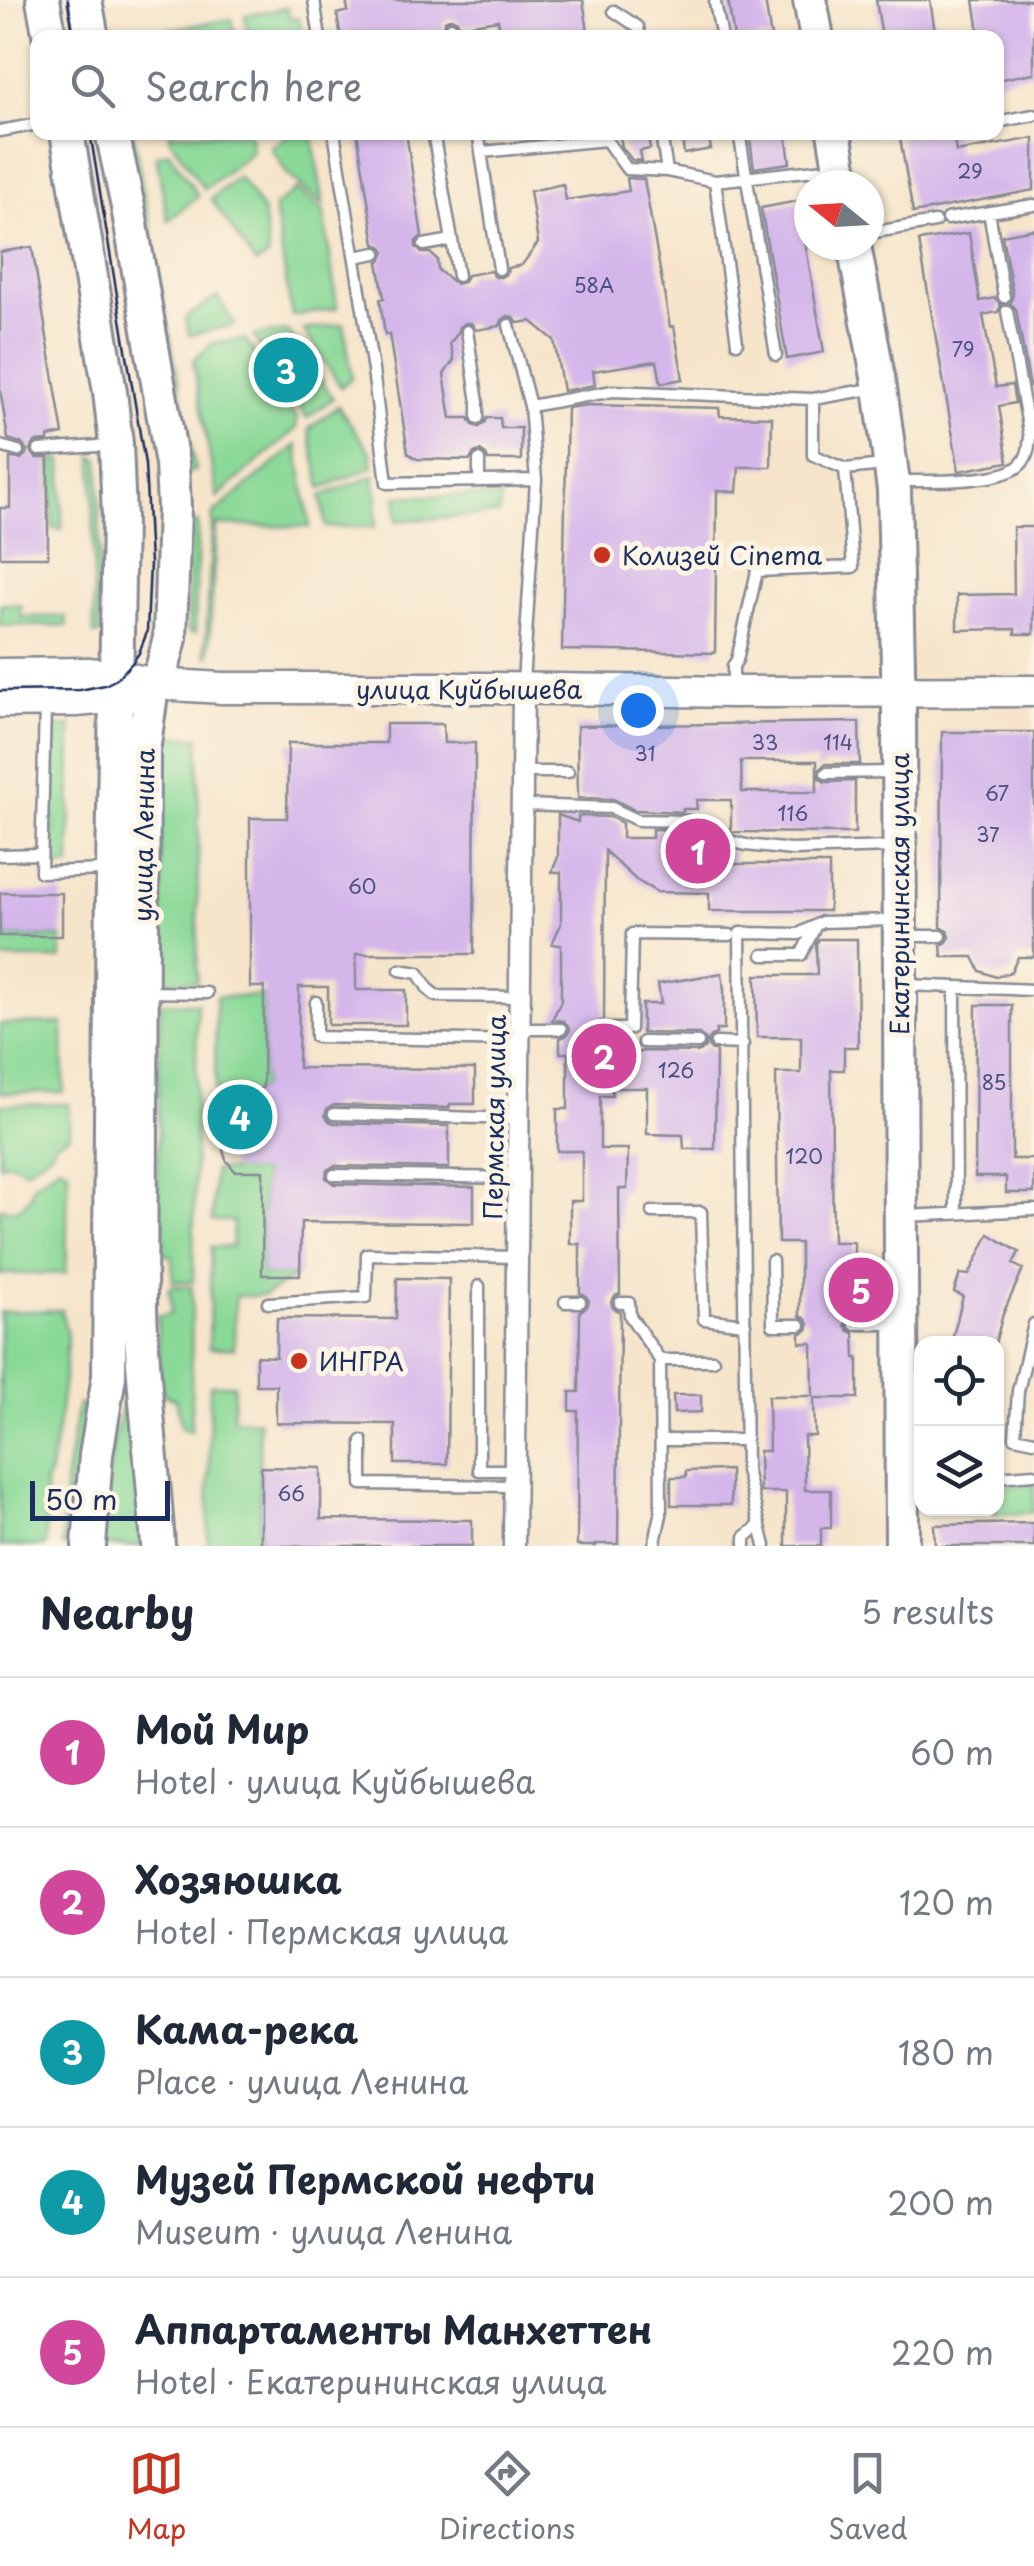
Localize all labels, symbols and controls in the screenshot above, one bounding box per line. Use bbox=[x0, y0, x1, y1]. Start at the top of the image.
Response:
search box bbox=[30, 30, 1004, 140]
text: Search here bbox=[145, 57, 362, 114]
icon: search bbox=[65, 58, 120, 113]
house number: 29 bbox=[957, 156, 983, 186]
north arrow bbox=[794, 170, 884, 260]
house number: 58А bbox=[574, 270, 614, 300]
pin: 3 bbox=[254, 332, 318, 408]
house number: 79 bbox=[952, 334, 974, 364]
place label: Колизей Cinema bbox=[622, 536, 823, 574]
marker: Колизей Cinema bbox=[591, 544, 613, 566]
street label: улица Куйбышева bbox=[356, 670, 583, 708]
your location bbox=[613, 685, 664, 736]
house number: 33 bbox=[752, 727, 778, 757]
house number: 114 bbox=[823, 727, 853, 757]
house number: 31 bbox=[635, 738, 655, 768]
street label: улица Ленина bbox=[122, 748, 164, 922]
street label: Екатерининская улица bbox=[880, 753, 918, 1035]
house number: 67 bbox=[985, 778, 1009, 808]
house number: 116 bbox=[778, 798, 808, 828]
pin: 1 bbox=[666, 814, 730, 888]
house number: 37 bbox=[976, 819, 1000, 849]
house number: 60 bbox=[348, 871, 376, 901]
street label: Пермская улица bbox=[473, 1014, 515, 1220]
pin: 2 bbox=[572, 1018, 636, 1094]
house number: 126 bbox=[658, 1055, 694, 1085]
house number: 85 bbox=[982, 1067, 1006, 1097]
pin: 4 bbox=[208, 1080, 272, 1154]
house number: 120 bbox=[785, 1141, 823, 1171]
pin: 5 bbox=[828, 1252, 894, 1328]
map controls bbox=[914, 1336, 1004, 1516]
button: locate bbox=[914, 1336, 1004, 1426]
place label: ИНГРА bbox=[319, 1342, 404, 1380]
marker: ИНГРА bbox=[288, 1350, 310, 1372]
button: layers bbox=[914, 1426, 1004, 1516]
scale bar bbox=[30, 1476, 170, 1521]
text: 50 m bbox=[45, 1477, 118, 1520]
house number: 66 bbox=[277, 1478, 305, 1508]
text: Nearby bbox=[40, 1580, 194, 1643]
text: 5 results bbox=[861, 1587, 994, 1635]
text: Мой Мир bbox=[135, 1700, 309, 1757]
text: 1 bbox=[65, 1728, 80, 1776]
text: 60 m bbox=[910, 1728, 994, 1776]
text: Hotel · улица Куйбышева bbox=[135, 1757, 535, 1805]
text: Хозяюшка bbox=[135, 1850, 342, 1907]
text: 2 bbox=[61, 1878, 84, 1926]
text: 120 m bbox=[899, 1878, 994, 1926]
text: Hotel · Пермская улица bbox=[135, 1907, 508, 1955]
text: Кама-река bbox=[135, 2000, 358, 2057]
text: 3 bbox=[62, 2028, 83, 2076]
text: 180 m bbox=[898, 2028, 994, 2076]
text: Place · улица Ленина bbox=[135, 2057, 468, 2105]
text: Музей Пермской нефти bbox=[135, 2150, 596, 2207]
text: 4 bbox=[62, 2178, 83, 2226]
text: 200 m bbox=[887, 2178, 994, 2226]
text: Museum · улица Ленина bbox=[135, 2207, 512, 2255]
text: Аппартаменты Манхеттен bbox=[135, 2300, 652, 2357]
text: 5 bbox=[62, 2328, 83, 2376]
text: 220 m bbox=[891, 2328, 994, 2376]
text: Hotel · Екатерининская улица bbox=[135, 2357, 606, 2405]
tab: Map bbox=[126, 2446, 186, 2549]
tab: Directions bbox=[439, 2446, 575, 2549]
tab: Saved bbox=[828, 2446, 908, 2549]

